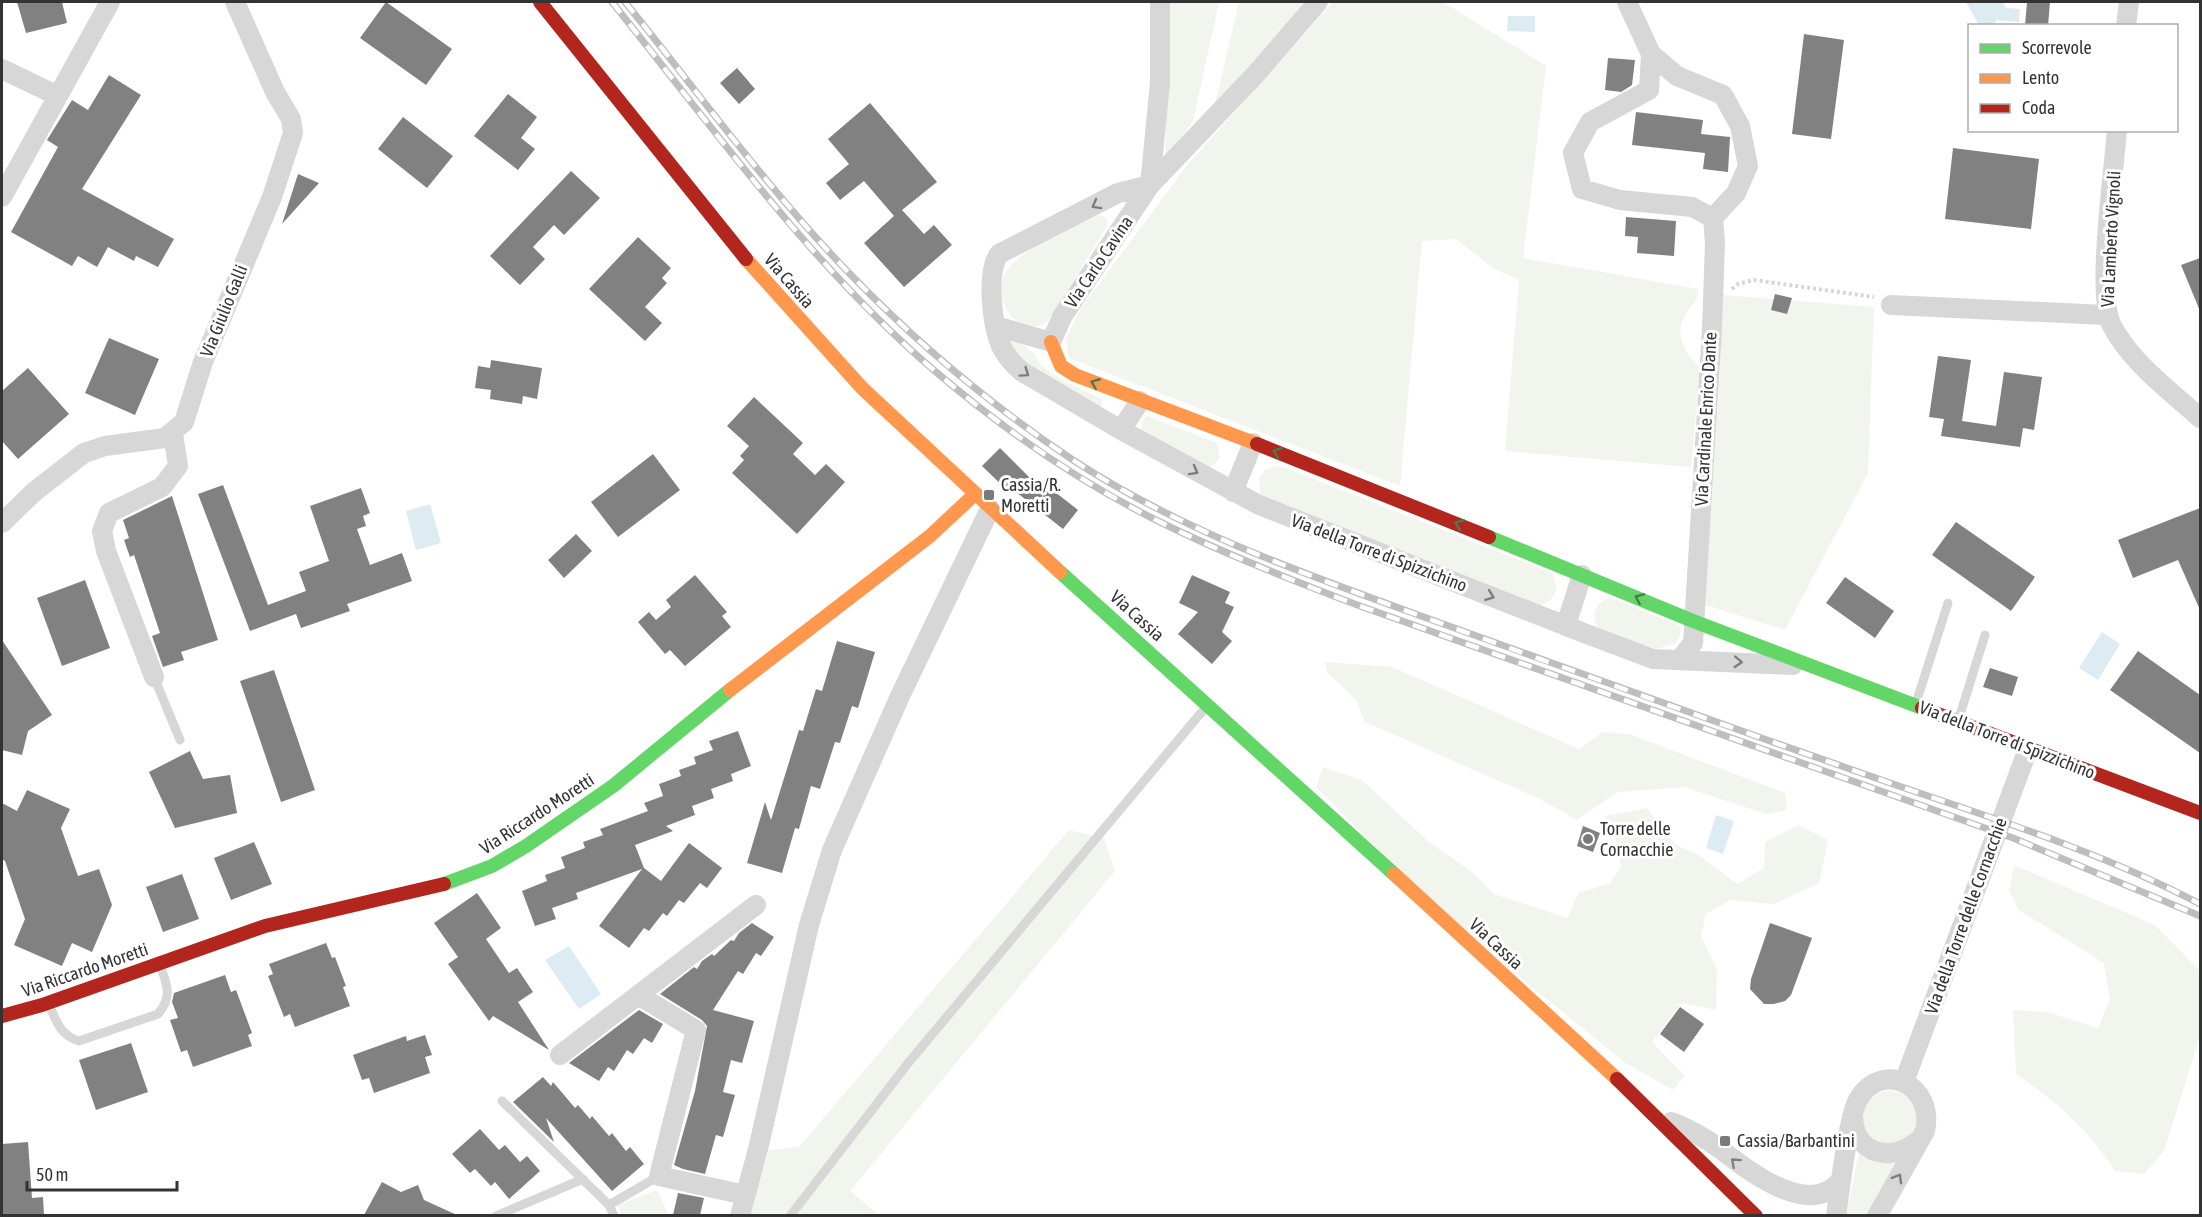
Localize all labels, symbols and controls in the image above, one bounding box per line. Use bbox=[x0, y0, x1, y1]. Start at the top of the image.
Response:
legend bbox=[1968, 24, 2178, 132]
text: Scorrevole bbox=[2022, 37, 2092, 58]
text: Lento bbox=[2022, 67, 2059, 88]
text: Coda bbox=[2022, 97, 2055, 118]
street label: Via Lamberto Vignoli bbox=[2096, 170, 2125, 308]
one-way arrow bbox=[1092, 198, 1102, 209]
street label: Via Carlo Cavina bbox=[1060, 212, 1137, 312]
street label: Via Cassia bbox=[760, 249, 819, 312]
street label: Via Giulio Galli bbox=[196, 262, 252, 360]
street label: Via Cardinale Enrico Dante bbox=[1690, 331, 1721, 507]
one-way arrow bbox=[1019, 366, 1030, 377]
one-way arrow bbox=[1090, 378, 1101, 390]
one-way arrow bbox=[1272, 447, 1283, 460]
one-way arrow bbox=[1188, 464, 1199, 475]
place label: Cassia/R. Moretti bbox=[1001, 474, 1061, 516]
marker: Cassia/R. Moretti bbox=[982, 488, 996, 502]
street label: Via della Torre di Spizzichino bbox=[1288, 509, 1470, 596]
one-way arrow bbox=[1454, 519, 1465, 531]
street label: Via Cassia bbox=[1106, 586, 1169, 645]
one-way arrow bbox=[1483, 589, 1494, 601]
one-way arrow bbox=[1634, 593, 1645, 605]
one-way arrow bbox=[1734, 656, 1743, 669]
street label: Via della Torre di Spizzichino bbox=[1916, 696, 2098, 783]
street label: Via Riccardo Moretti bbox=[476, 769, 598, 858]
street label: Via della Torre delle Cornacchie bbox=[1920, 815, 2011, 1017]
place label: Torre delle Cornacchie bbox=[1600, 818, 1673, 860]
marker: Torre delle Cornacchie bbox=[1581, 832, 1595, 846]
street label: Via Cassia bbox=[1465, 914, 1527, 974]
street label: Via Riccardo Moretti bbox=[19, 938, 151, 1001]
place label: Cassia/Barbantini bbox=[1737, 1130, 1855, 1151]
marker: Cassia/Barbantini bbox=[1718, 1134, 1732, 1148]
scale bar bbox=[27, 1154, 177, 1192]
one-way arrow bbox=[1732, 1158, 1742, 1169]
text: 50 m bbox=[36, 1164, 68, 1185]
one-way arrow bbox=[1890, 1174, 1902, 1185]

